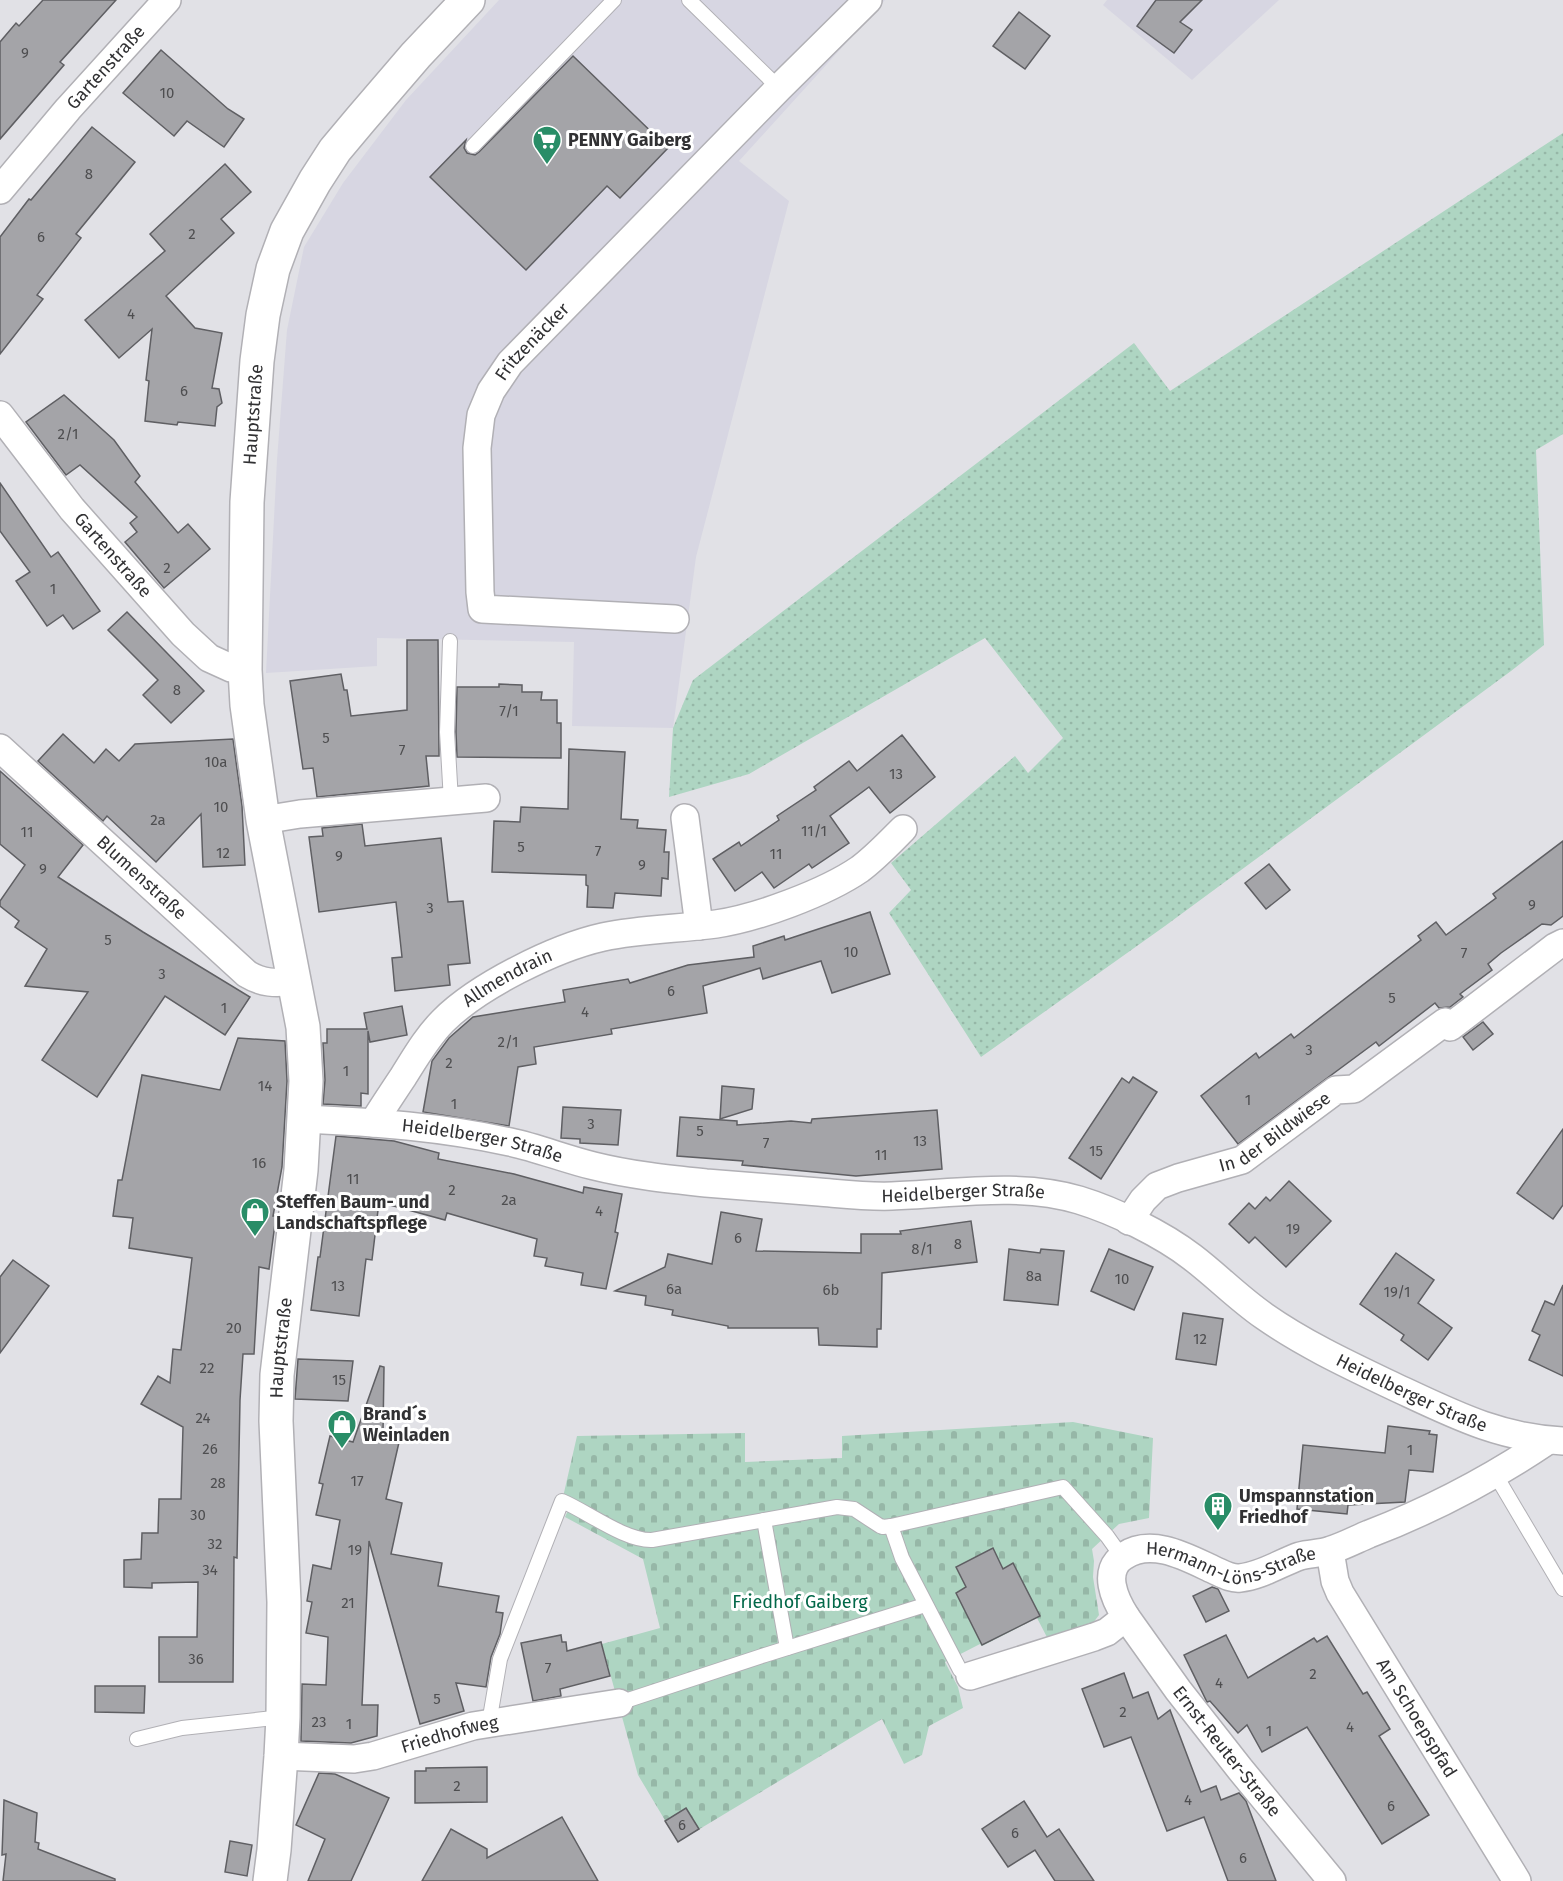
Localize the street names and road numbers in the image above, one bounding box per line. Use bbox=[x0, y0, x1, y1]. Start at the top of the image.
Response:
street label: Gartenstraße bbox=[62, 21, 150, 114]
street label: Fritzenäcker bbox=[490, 298, 574, 385]
street label: Hauptstraße bbox=[239, 363, 268, 466]
street label: Gartenstraße bbox=[69, 508, 156, 602]
street label: Blumenstraße bbox=[92, 831, 191, 924]
street label: Allmendrain bbox=[458, 944, 556, 1012]
street label: In der Bildwiese bbox=[1216, 1087, 1335, 1177]
street label: Heidelberger Straße bbox=[401, 1114, 566, 1167]
street label: Heidelberger Straße bbox=[881, 1179, 1046, 1207]
street label: Hauptstraße bbox=[265, 1296, 297, 1399]
street label: Heidelberger Straße bbox=[1332, 1349, 1490, 1437]
street label: Hermann-Löns-Straße bbox=[1145, 1537, 1317, 1589]
street label: Am Schoepspfad bbox=[1372, 1654, 1462, 1782]
street label: Ernst-Reuter-Straße bbox=[1168, 1681, 1286, 1821]
street label: Friedhofweg bbox=[398, 1711, 500, 1758]

